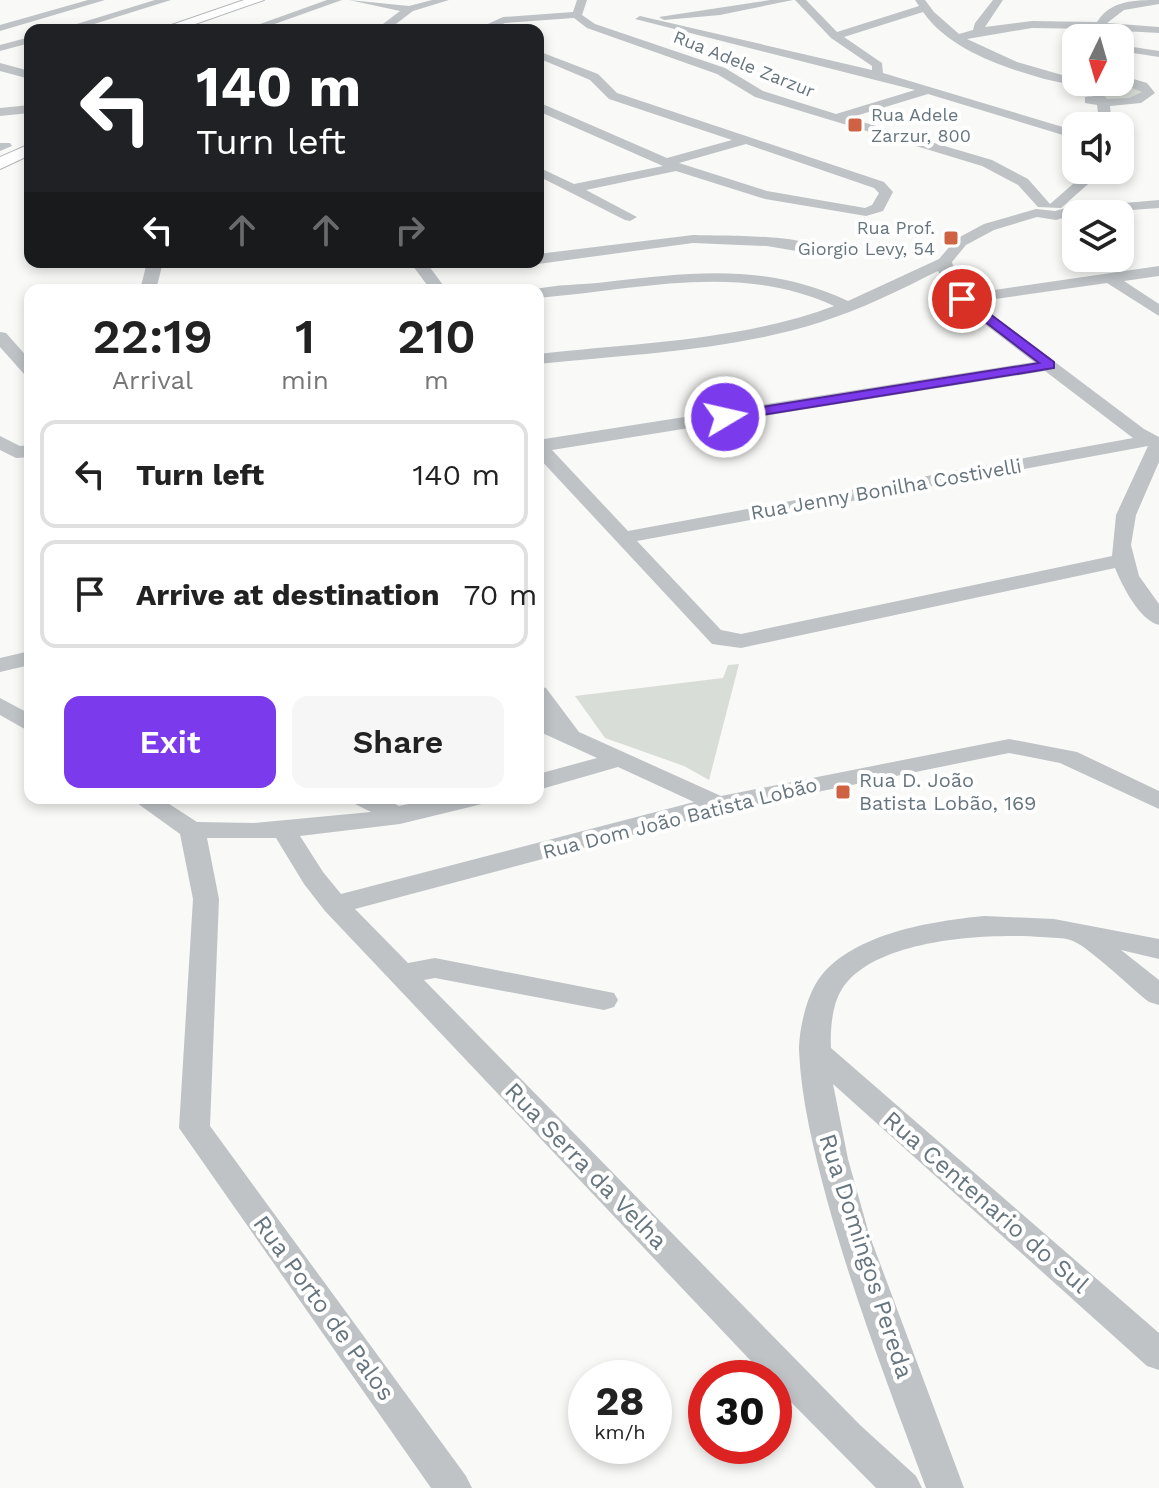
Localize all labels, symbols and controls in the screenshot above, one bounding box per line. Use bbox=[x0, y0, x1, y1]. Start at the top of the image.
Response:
north arrow bbox=[1062, 24, 1134, 96]
map controls bbox=[1062, 24, 1134, 272]
street label: Rua Adele Zarzur bbox=[671, 26, 818, 101]
text: 140 m bbox=[196, 54, 361, 120]
icon: left bbox=[64, 56, 168, 160]
place label: Rua Adele Zarzur, 800 bbox=[871, 104, 971, 146]
button: sound bbox=[1062, 112, 1134, 184]
marker: Rua Adele Zarzur, 800 bbox=[846, 116, 864, 134]
text: Turn left bbox=[196, 121, 346, 163]
button: layers bbox=[1062, 200, 1134, 272]
icon: left bbox=[136, 208, 180, 252]
icon: ahead bbox=[220, 208, 264, 252]
icon: ahead bbox=[304, 208, 348, 252]
icon: right bbox=[388, 208, 432, 252]
place label: Rua Prof. Giorgio Levy, 54 bbox=[798, 217, 935, 259]
marker: Rua Prof. Giorgio Levy, 54 bbox=[942, 229, 960, 247]
pin bbox=[928, 265, 996, 333]
icon: arrive bbox=[940, 277, 984, 321]
text: 22:19 bbox=[92, 308, 213, 365]
text: 1 bbox=[295, 308, 315, 365]
text: 210 bbox=[397, 308, 476, 365]
text: Arrival bbox=[112, 365, 193, 395]
text: min bbox=[281, 365, 329, 395]
text: m bbox=[424, 365, 449, 395]
position arrow bbox=[683, 375, 767, 459]
icon: left bbox=[68, 452, 112, 496]
street label: Rua Jenny Bonilha Costivelli bbox=[749, 453, 1023, 525]
text: Turn left bbox=[136, 457, 264, 492]
text: 140 m bbox=[412, 457, 500, 492]
icon: arrive bbox=[68, 572, 112, 616]
text: Arrive at destination bbox=[136, 577, 440, 612]
text: 70 m bbox=[464, 577, 537, 612]
button: Exit bbox=[64, 696, 276, 788]
button: Share bbox=[292, 696, 504, 788]
place label: Rua D. João Batista Lobão, 169 bbox=[859, 768, 1036, 815]
street label: Rua Dom João Batista Lobão bbox=[540, 772, 820, 864]
marker: Rua D. João Batista Lobão, 169 bbox=[834, 783, 852, 801]
street label: Rua Serra da Velha bbox=[499, 1077, 673, 1255]
street label: Rua Centenario do Sul bbox=[878, 1105, 1095, 1299]
street label: Rua Domingos Pereda bbox=[813, 1130, 919, 1382]
street label: Rua Porto de Palos bbox=[247, 1210, 401, 1406]
speed limit sign: 30 bbox=[688, 1360, 792, 1464]
text: 28 bbox=[596, 1378, 644, 1425]
text: km/h bbox=[594, 1420, 646, 1444]

